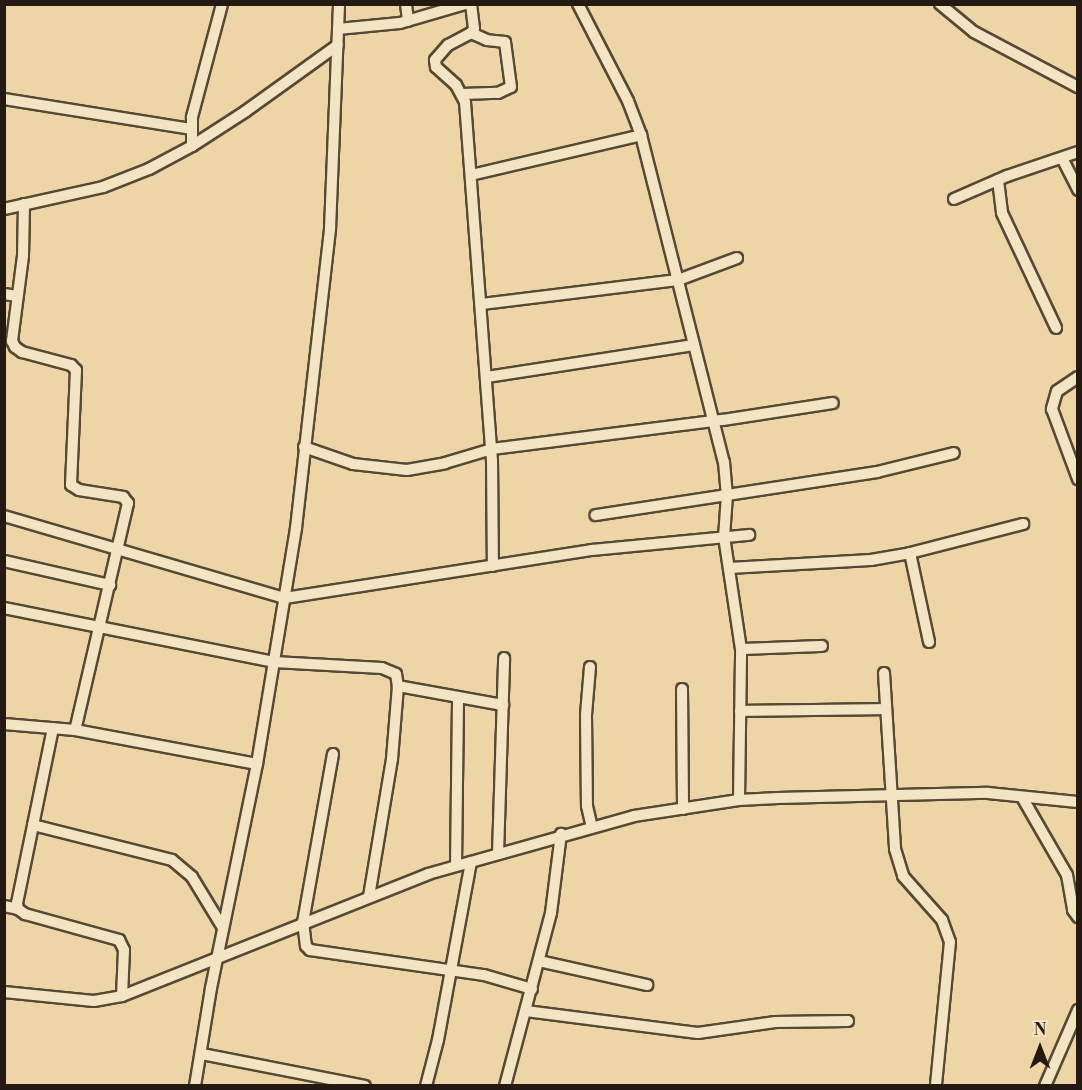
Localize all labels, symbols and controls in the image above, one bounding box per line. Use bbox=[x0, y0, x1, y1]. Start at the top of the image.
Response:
north arrow bbox=[1010, 1018, 1070, 1078]
text: N bbox=[1034, 1020, 1046, 1040]

